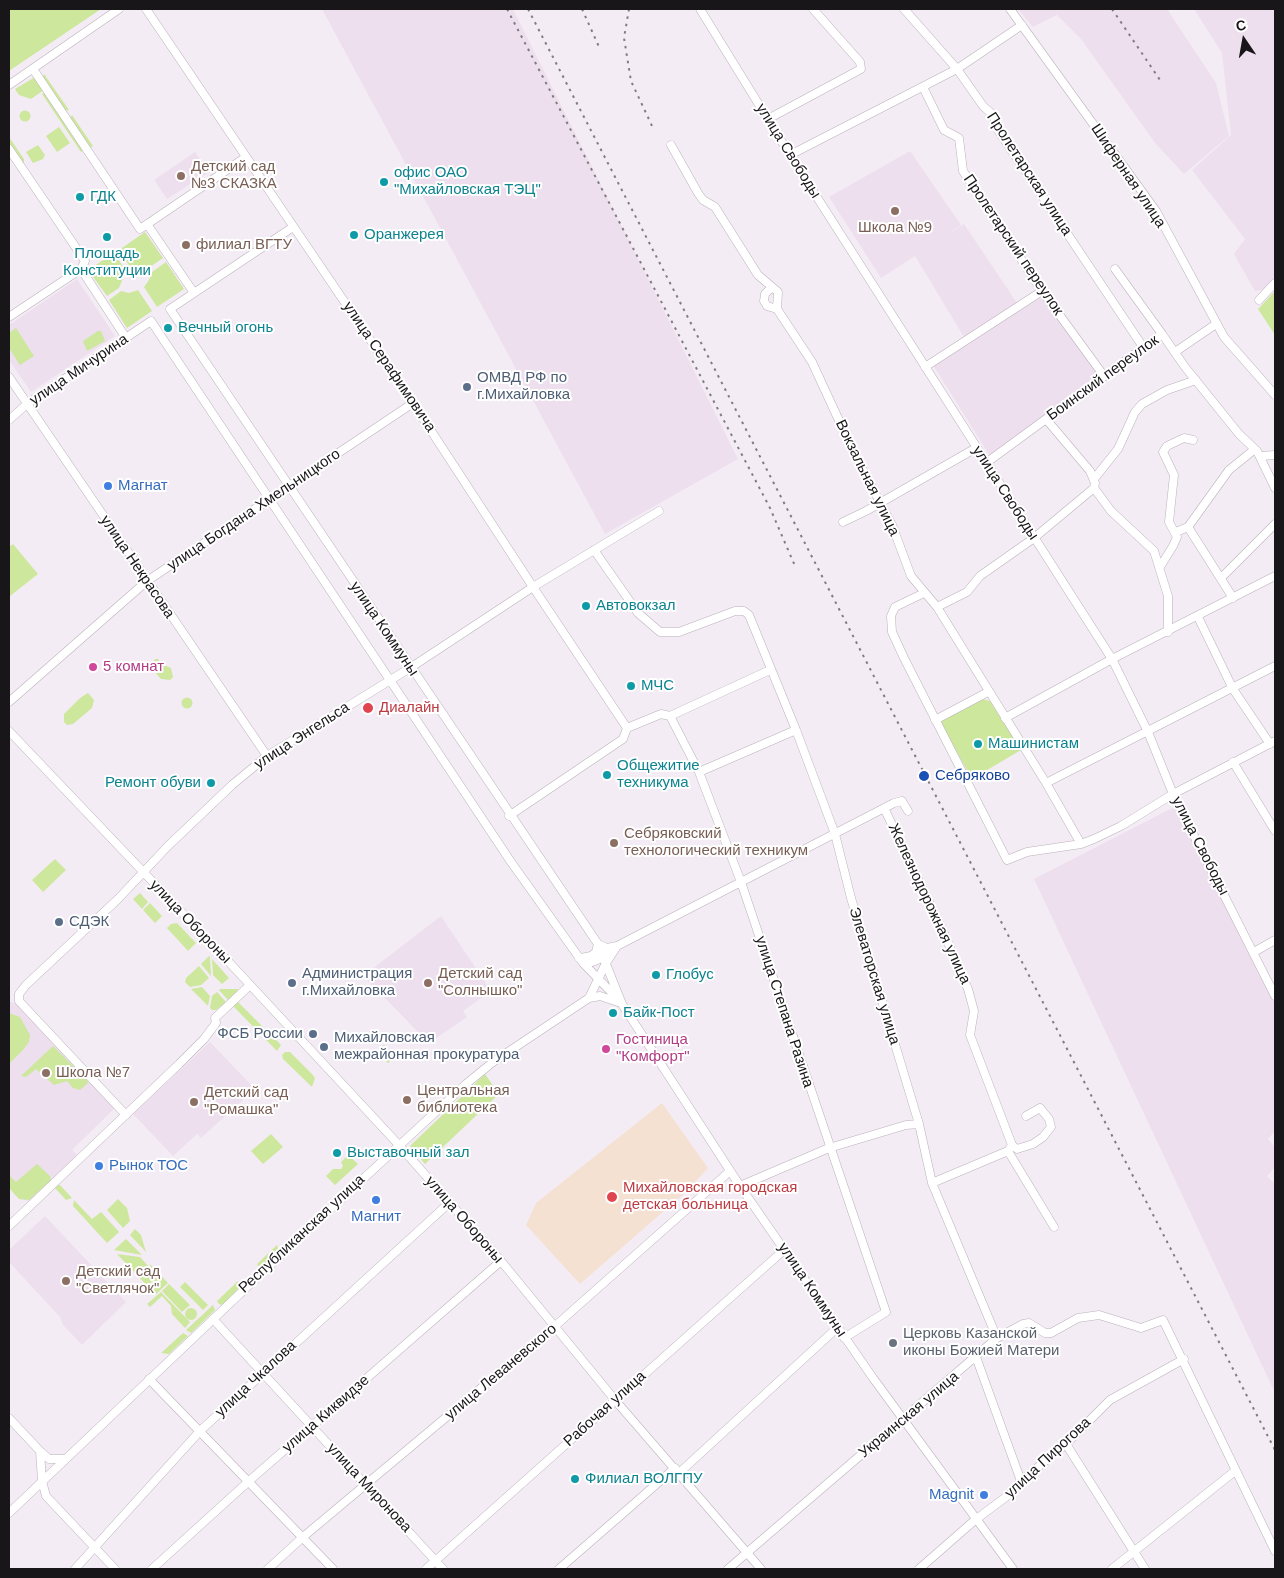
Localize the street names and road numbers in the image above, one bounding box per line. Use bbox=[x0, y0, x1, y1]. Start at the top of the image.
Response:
street label: улица Свободы bbox=[752, 100, 824, 202]
street label: Пролетарская улица bbox=[982, 109, 1076, 239]
street label: Шиферная улица bbox=[1087, 121, 1169, 231]
street label: Пролетарский переулок bbox=[959, 171, 1067, 319]
street label: улица Серафимовича bbox=[339, 298, 439, 436]
street label: улица Мичурина bbox=[26, 330, 132, 410]
street label: Боинский переулок bbox=[1044, 331, 1162, 425]
street label: Вокзальная улица bbox=[831, 417, 903, 539]
street label: улица Свободы bbox=[968, 443, 1042, 543]
street label: улица Богдана Хмельницкого bbox=[164, 445, 344, 575]
street label: улица Некрасова bbox=[96, 512, 178, 622]
street label: улица Коммуны bbox=[346, 578, 422, 680]
street label: улица Энгельса bbox=[251, 699, 353, 773]
street label: улица Свободы bbox=[1167, 794, 1233, 898]
street label: Железнодорожная улица bbox=[884, 821, 974, 987]
street label: улица Обороны bbox=[145, 876, 235, 968]
street label: Элеваторская улица bbox=[845, 905, 903, 1047]
street label: улица Степана Разина bbox=[751, 934, 817, 1090]
street label: Республиканская улица bbox=[235, 1171, 369, 1297]
street label: улица Обороны bbox=[421, 1173, 507, 1267]
street label: улица Коммуны bbox=[774, 1239, 850, 1341]
street label: улица Леваневского bbox=[442, 1320, 560, 1424]
street label: улица Чкалова bbox=[212, 1337, 300, 1421]
street label: Рабочая улица bbox=[560, 1367, 650, 1451]
street label: Украинская улица bbox=[855, 1368, 963, 1462]
street label: улица Киквидзе bbox=[279, 1371, 373, 1457]
street label: улица Пирогова bbox=[1001, 1414, 1095, 1502]
street label: улица Миронова bbox=[323, 1440, 415, 1536]

